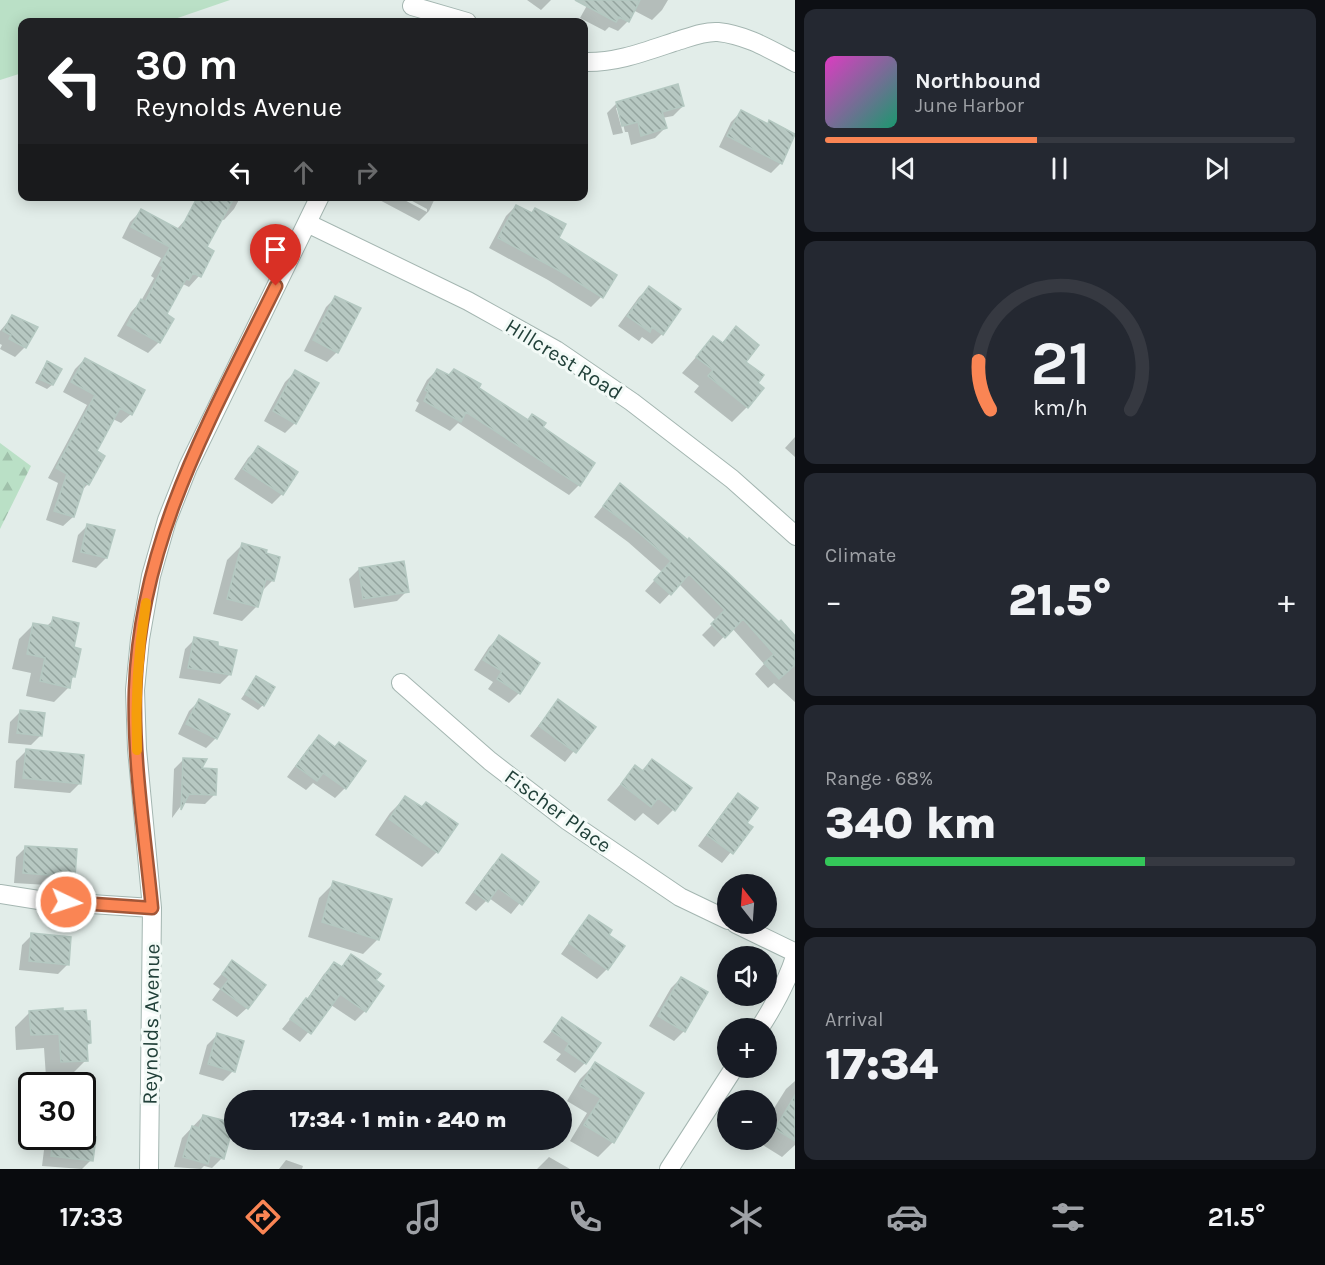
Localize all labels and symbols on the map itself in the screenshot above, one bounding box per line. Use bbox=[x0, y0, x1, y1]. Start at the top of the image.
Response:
pin bbox=[250, 224, 301, 286]
street label: Hillcrest Road bbox=[501, 313, 627, 405]
street label: Fischer Place bbox=[500, 764, 616, 858]
position arrow bbox=[34, 870, 98, 934]
north arrow bbox=[717, 874, 777, 934]
street label: Reynolds Avenue bbox=[138, 943, 164, 1105]
speed limit sign: 30 bbox=[18, 1072, 96, 1150]

